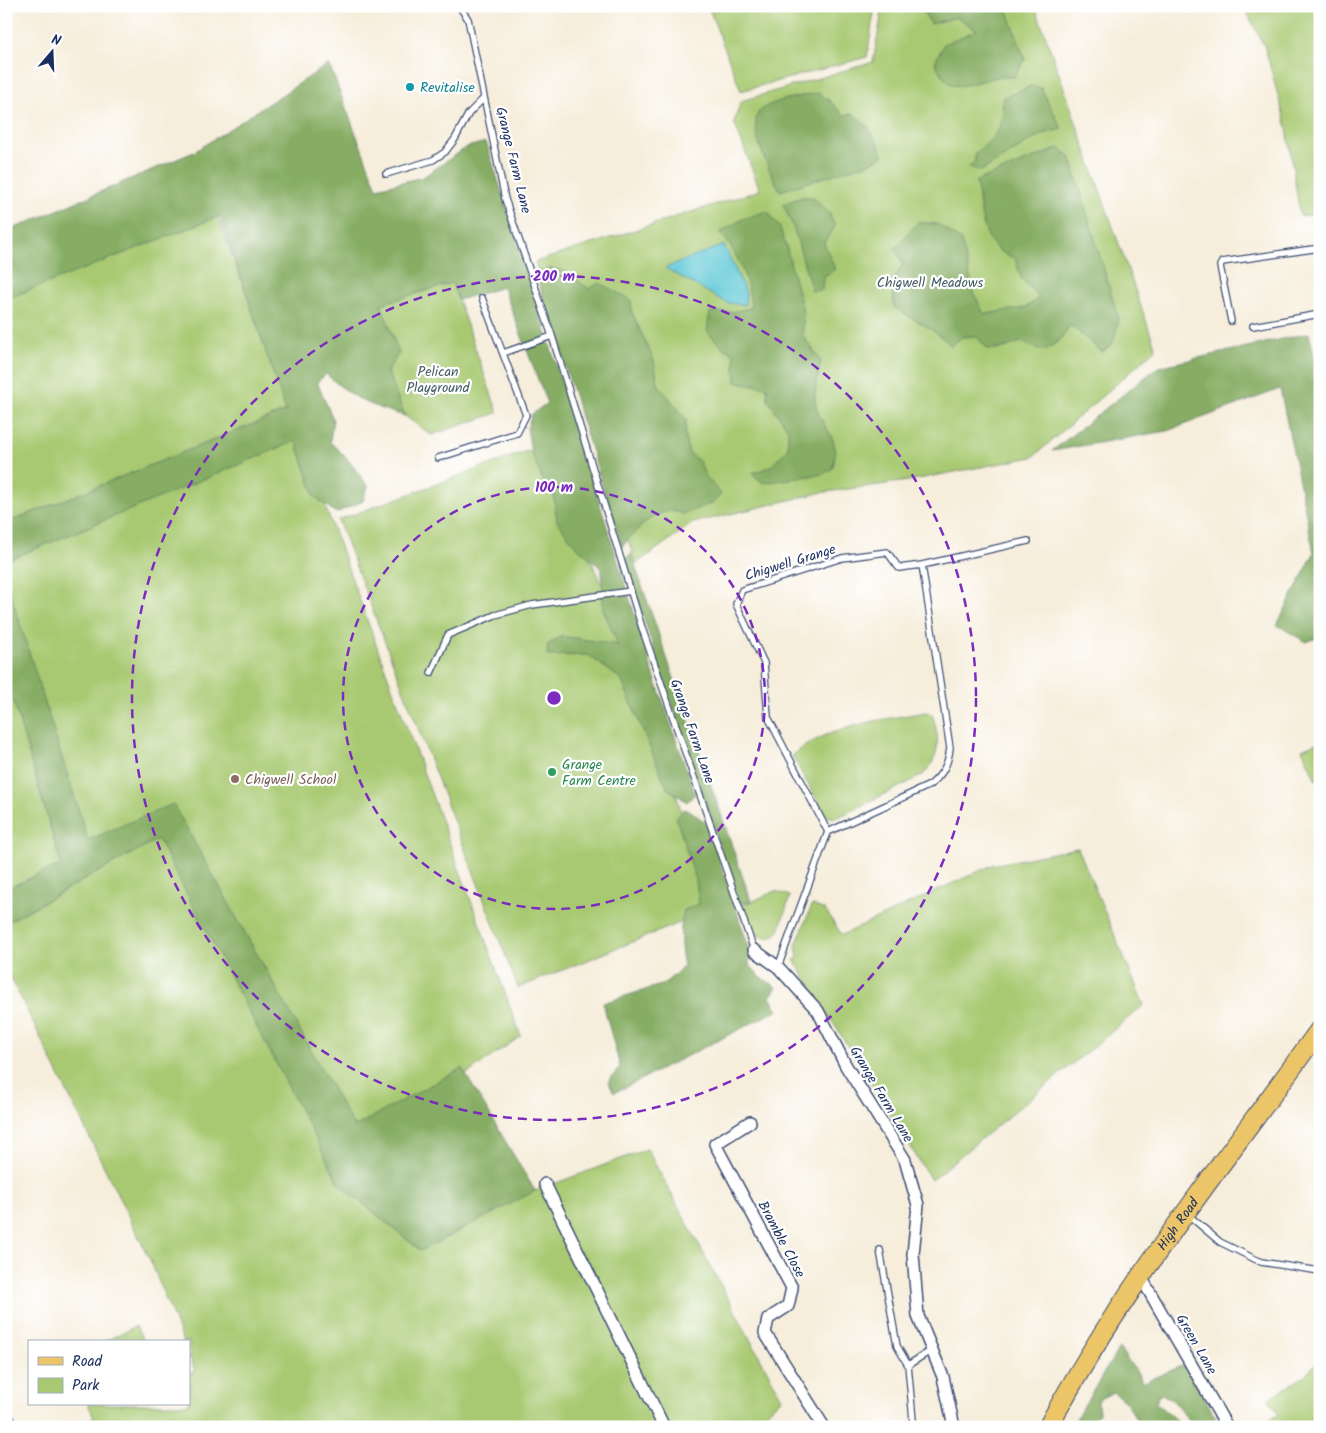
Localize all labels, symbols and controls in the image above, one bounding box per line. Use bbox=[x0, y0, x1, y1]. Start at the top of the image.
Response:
north arrow bbox=[28, 28, 78, 78]
text: N bbox=[48, 29, 64, 53]
place label: Revitalise bbox=[420, 77, 475, 99]
marker: Revitalise bbox=[404, 81, 416, 93]
street label: Grange Farm Lane bbox=[489, 105, 537, 216]
text: 200 m bbox=[533, 265, 575, 289]
park label: Chigwell Meadows bbox=[877, 272, 983, 294]
park label: Pelican Playground bbox=[407, 361, 470, 399]
text: 100 m bbox=[535, 476, 573, 500]
street label: Chigwell Grange bbox=[742, 538, 839, 587]
street label: Grange Farm Lane bbox=[664, 676, 720, 787]
centre of rings bbox=[545, 689, 563, 707]
place label: Grange Farm Centre bbox=[562, 754, 636, 792]
marker: Grange Farm Centre bbox=[546, 766, 558, 778]
place label: Chigwell School bbox=[245, 769, 337, 791]
marker: Chigwell School bbox=[229, 773, 241, 785]
street label: Grange Farm Lane bbox=[844, 1042, 919, 1148]
street label: High Road bbox=[1152, 1193, 1205, 1256]
street label: Bramble Close bbox=[752, 1197, 811, 1282]
street label: Green Lane bbox=[1170, 1310, 1223, 1380]
legend bbox=[28, 1340, 190, 1406]
text: Road bbox=[72, 1350, 103, 1374]
text: Park bbox=[72, 1374, 100, 1398]

